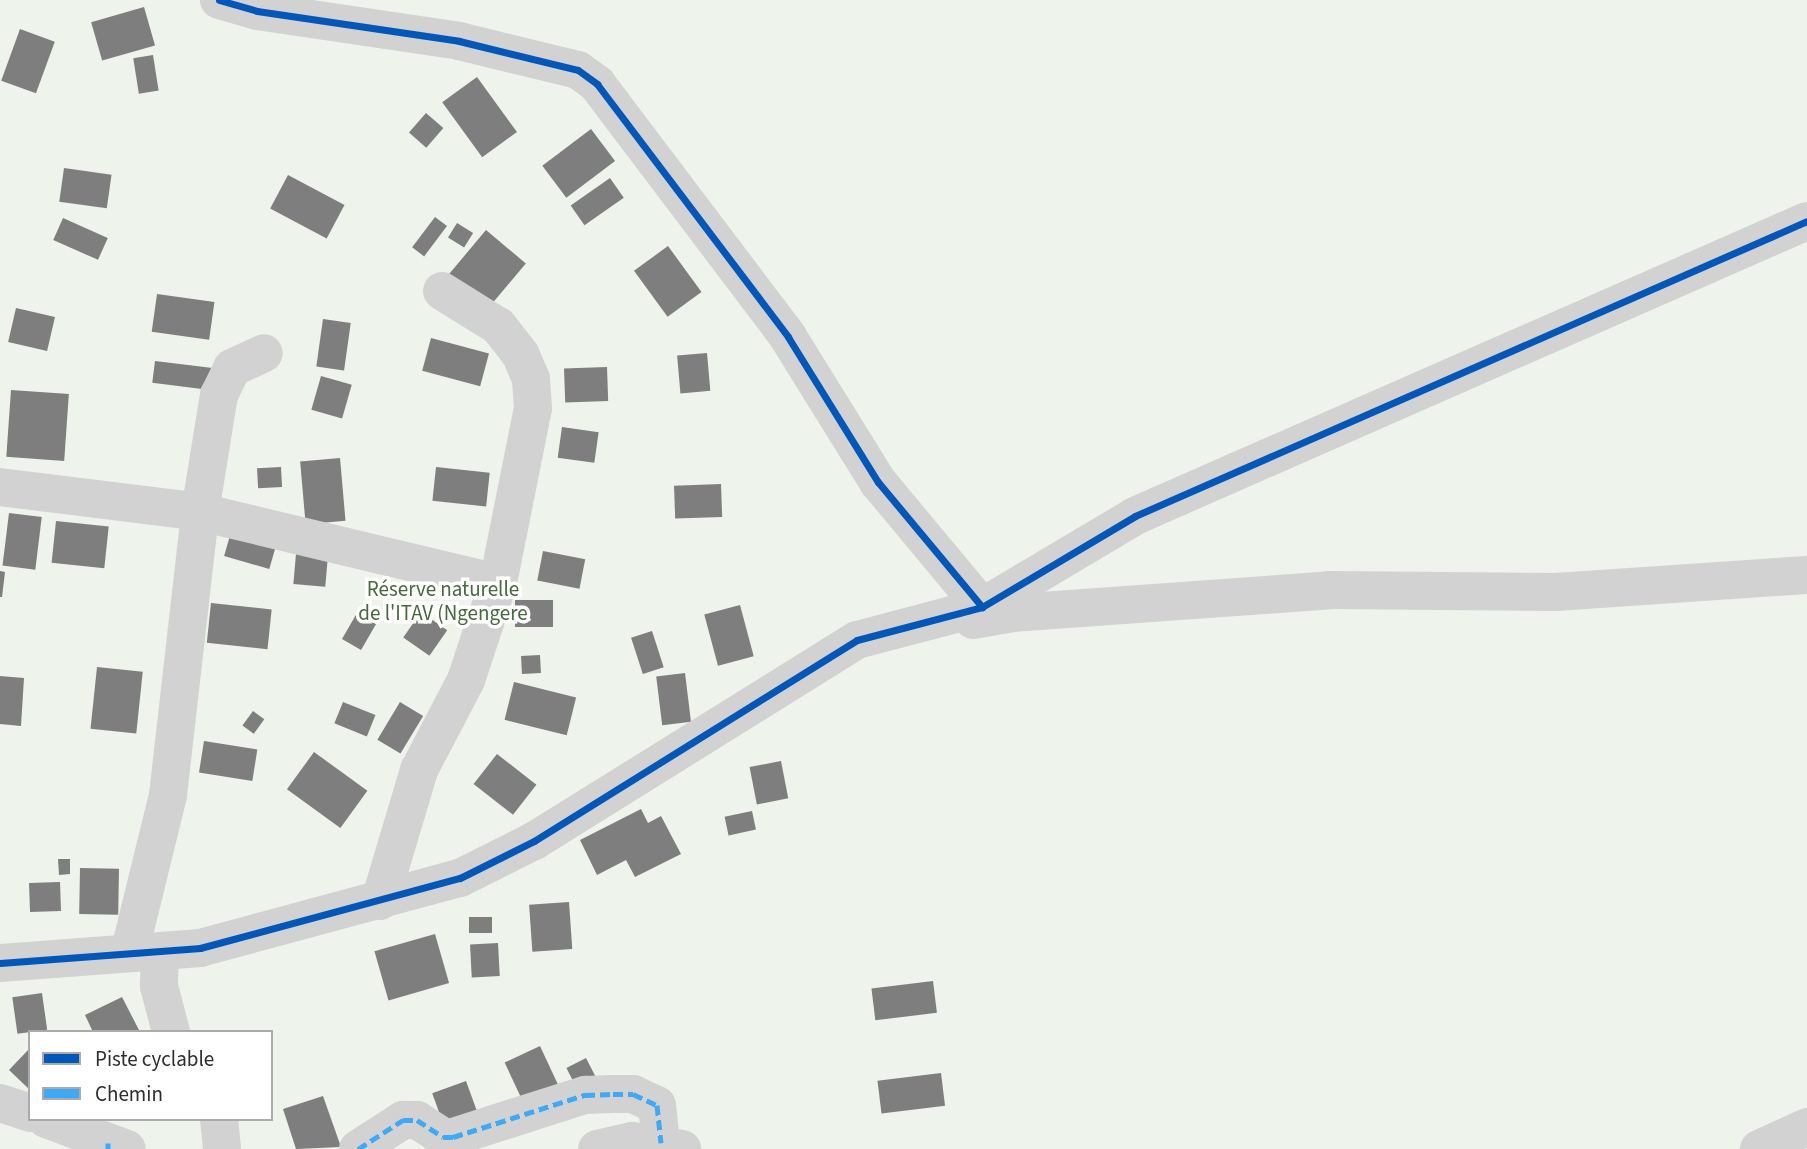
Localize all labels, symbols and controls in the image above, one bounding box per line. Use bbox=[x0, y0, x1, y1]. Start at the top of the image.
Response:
park label: Réserve naturelle de l'ITAV (Ngengere bbox=[358, 576, 528, 626]
legend bbox=[28, 1030, 273, 1121]
text: Piste cyclable bbox=[95, 1044, 214, 1074]
text: Chemin bbox=[95, 1079, 163, 1109]

